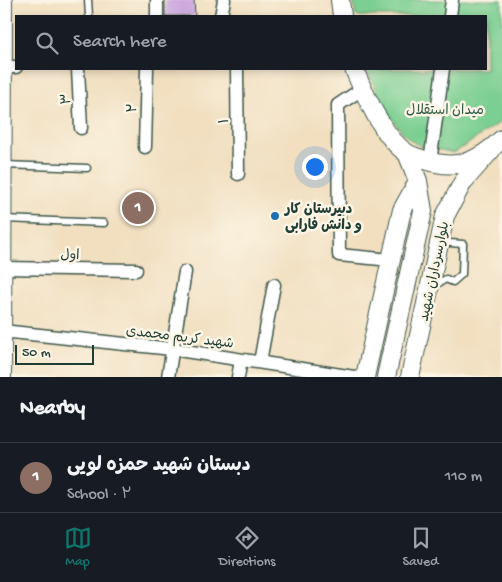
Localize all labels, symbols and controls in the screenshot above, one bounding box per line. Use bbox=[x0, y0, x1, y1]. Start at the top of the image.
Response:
search box bbox=[15, 15, 487, 70]
icon: search bbox=[33, 29, 61, 57]
text: Search here bbox=[73, 31, 167, 54]
street label: ۳ bbox=[59, 93, 76, 105]
street label: ۲ bbox=[125, 103, 142, 113]
park label: میدان استقلال bbox=[406, 103, 484, 120]
street label: ۱ bbox=[217, 118, 234, 124]
your location bbox=[302, 154, 328, 180]
pin: 1 bbox=[122, 189, 154, 227]
place label: دبیرستان کار و دانش فارابی bbox=[283, 202, 362, 235]
marker: دبیرستان کار و دانش فارابی bbox=[269, 210, 281, 222]
street label: بلوارسرداران شهید bbox=[417, 220, 454, 323]
street label: اول bbox=[60, 248, 80, 265]
street label: شهید کریم محمدی bbox=[125, 323, 235, 354]
scale bar bbox=[15, 342, 94, 365]
text: 50 m bbox=[22, 345, 51, 362]
text: Nearby bbox=[20, 397, 85, 422]
text: دبستان شهید حمزه لویی bbox=[67, 455, 250, 478]
text: 1 bbox=[33, 468, 39, 487]
text: 110 m bbox=[445, 468, 482, 487]
text: School · ۲ bbox=[67, 486, 132, 505]
tab: Map bbox=[64, 524, 92, 571]
tab: Directions bbox=[219, 524, 276, 571]
tab: Saved bbox=[403, 524, 438, 571]

